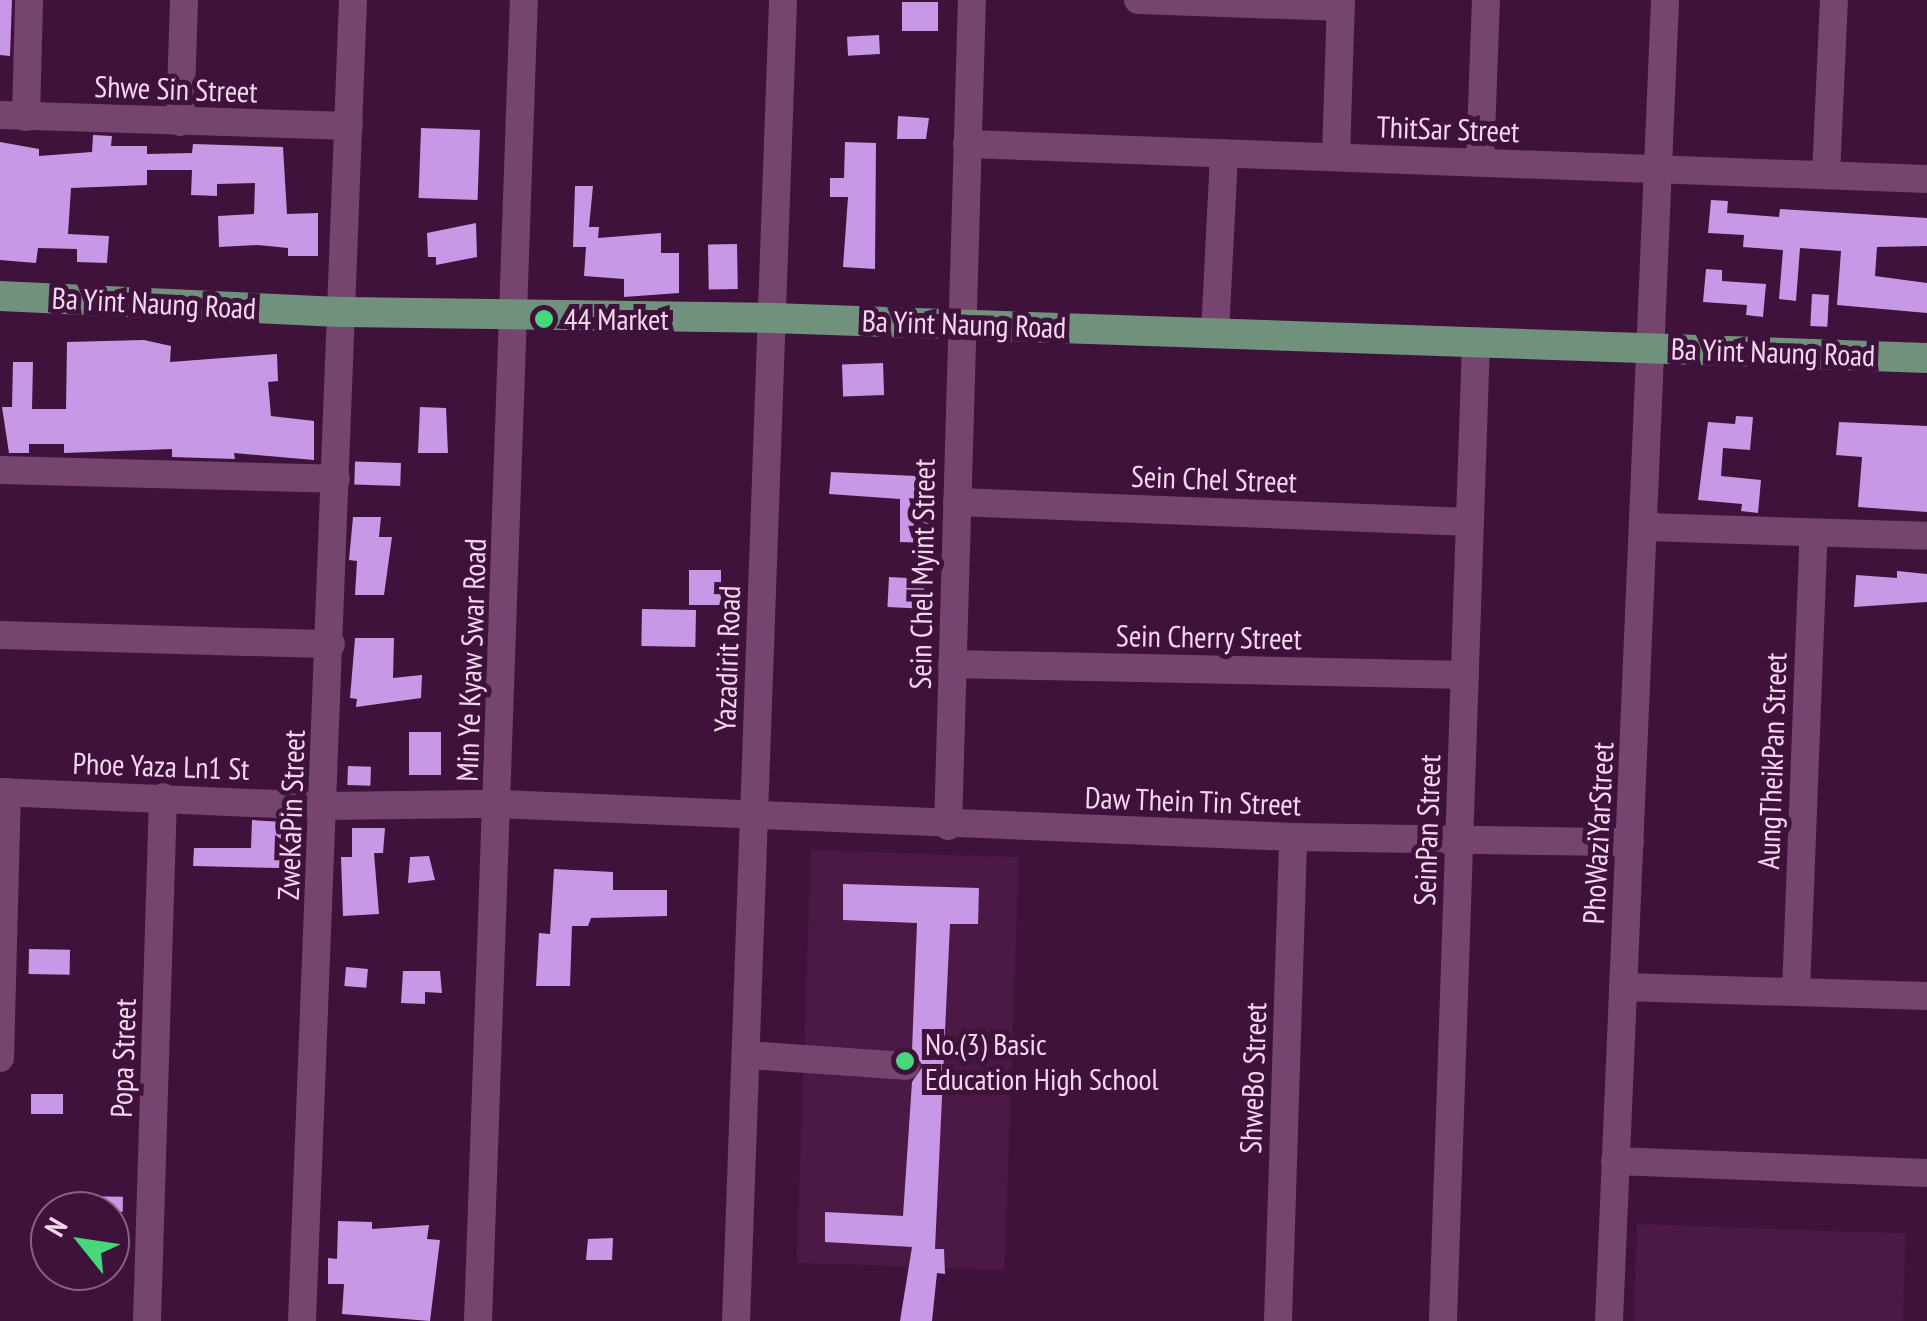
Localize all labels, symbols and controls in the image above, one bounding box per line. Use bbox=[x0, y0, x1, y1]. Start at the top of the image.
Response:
street label: Shwe Sin Street bbox=[94, 68, 258, 110]
street label: ThitSar Street bbox=[1376, 109, 1520, 149]
street label: Ba Yint Naung Road bbox=[51, 280, 257, 326]
place label: 44 Market bbox=[564, 301, 669, 337]
street label: Ba Yint Naung Road bbox=[861, 302, 1067, 346]
marker: 44 Market bbox=[533, 308, 555, 330]
street label: Ba Yint Naung Road bbox=[1670, 330, 1876, 374]
street label: Sein Chel Myint Street bbox=[902, 458, 942, 690]
street label: Sein Chel Street bbox=[1130, 458, 1298, 500]
street label: Min Ye Kyaw Swar Road bbox=[449, 537, 493, 783]
street label: Yazadirit Road bbox=[706, 585, 748, 733]
street label: Sein Cherry Street bbox=[1115, 617, 1303, 657]
street label: AungTheikPan Street bbox=[1750, 652, 1794, 870]
street label: ZweKaPin Street bbox=[270, 729, 312, 901]
street label: PhoWaziYarStreet bbox=[1575, 741, 1621, 925]
street label: Phoe Yaza Ln1 St bbox=[72, 745, 250, 787]
street label: SeinPan Street bbox=[1406, 754, 1448, 906]
street label: Daw Thein Tin Street bbox=[1083, 779, 1303, 823]
street label: Popa Street bbox=[103, 998, 143, 1118]
street label: ShweBo Street bbox=[1232, 1002, 1274, 1154]
place label: No.(3) Basic Education High School bbox=[925, 1026, 1159, 1096]
marker: No.(3) Basic Education High School bbox=[894, 1050, 916, 1072]
north arrow bbox=[30, 1191, 130, 1291]
text: N bbox=[36, 1211, 75, 1243]

